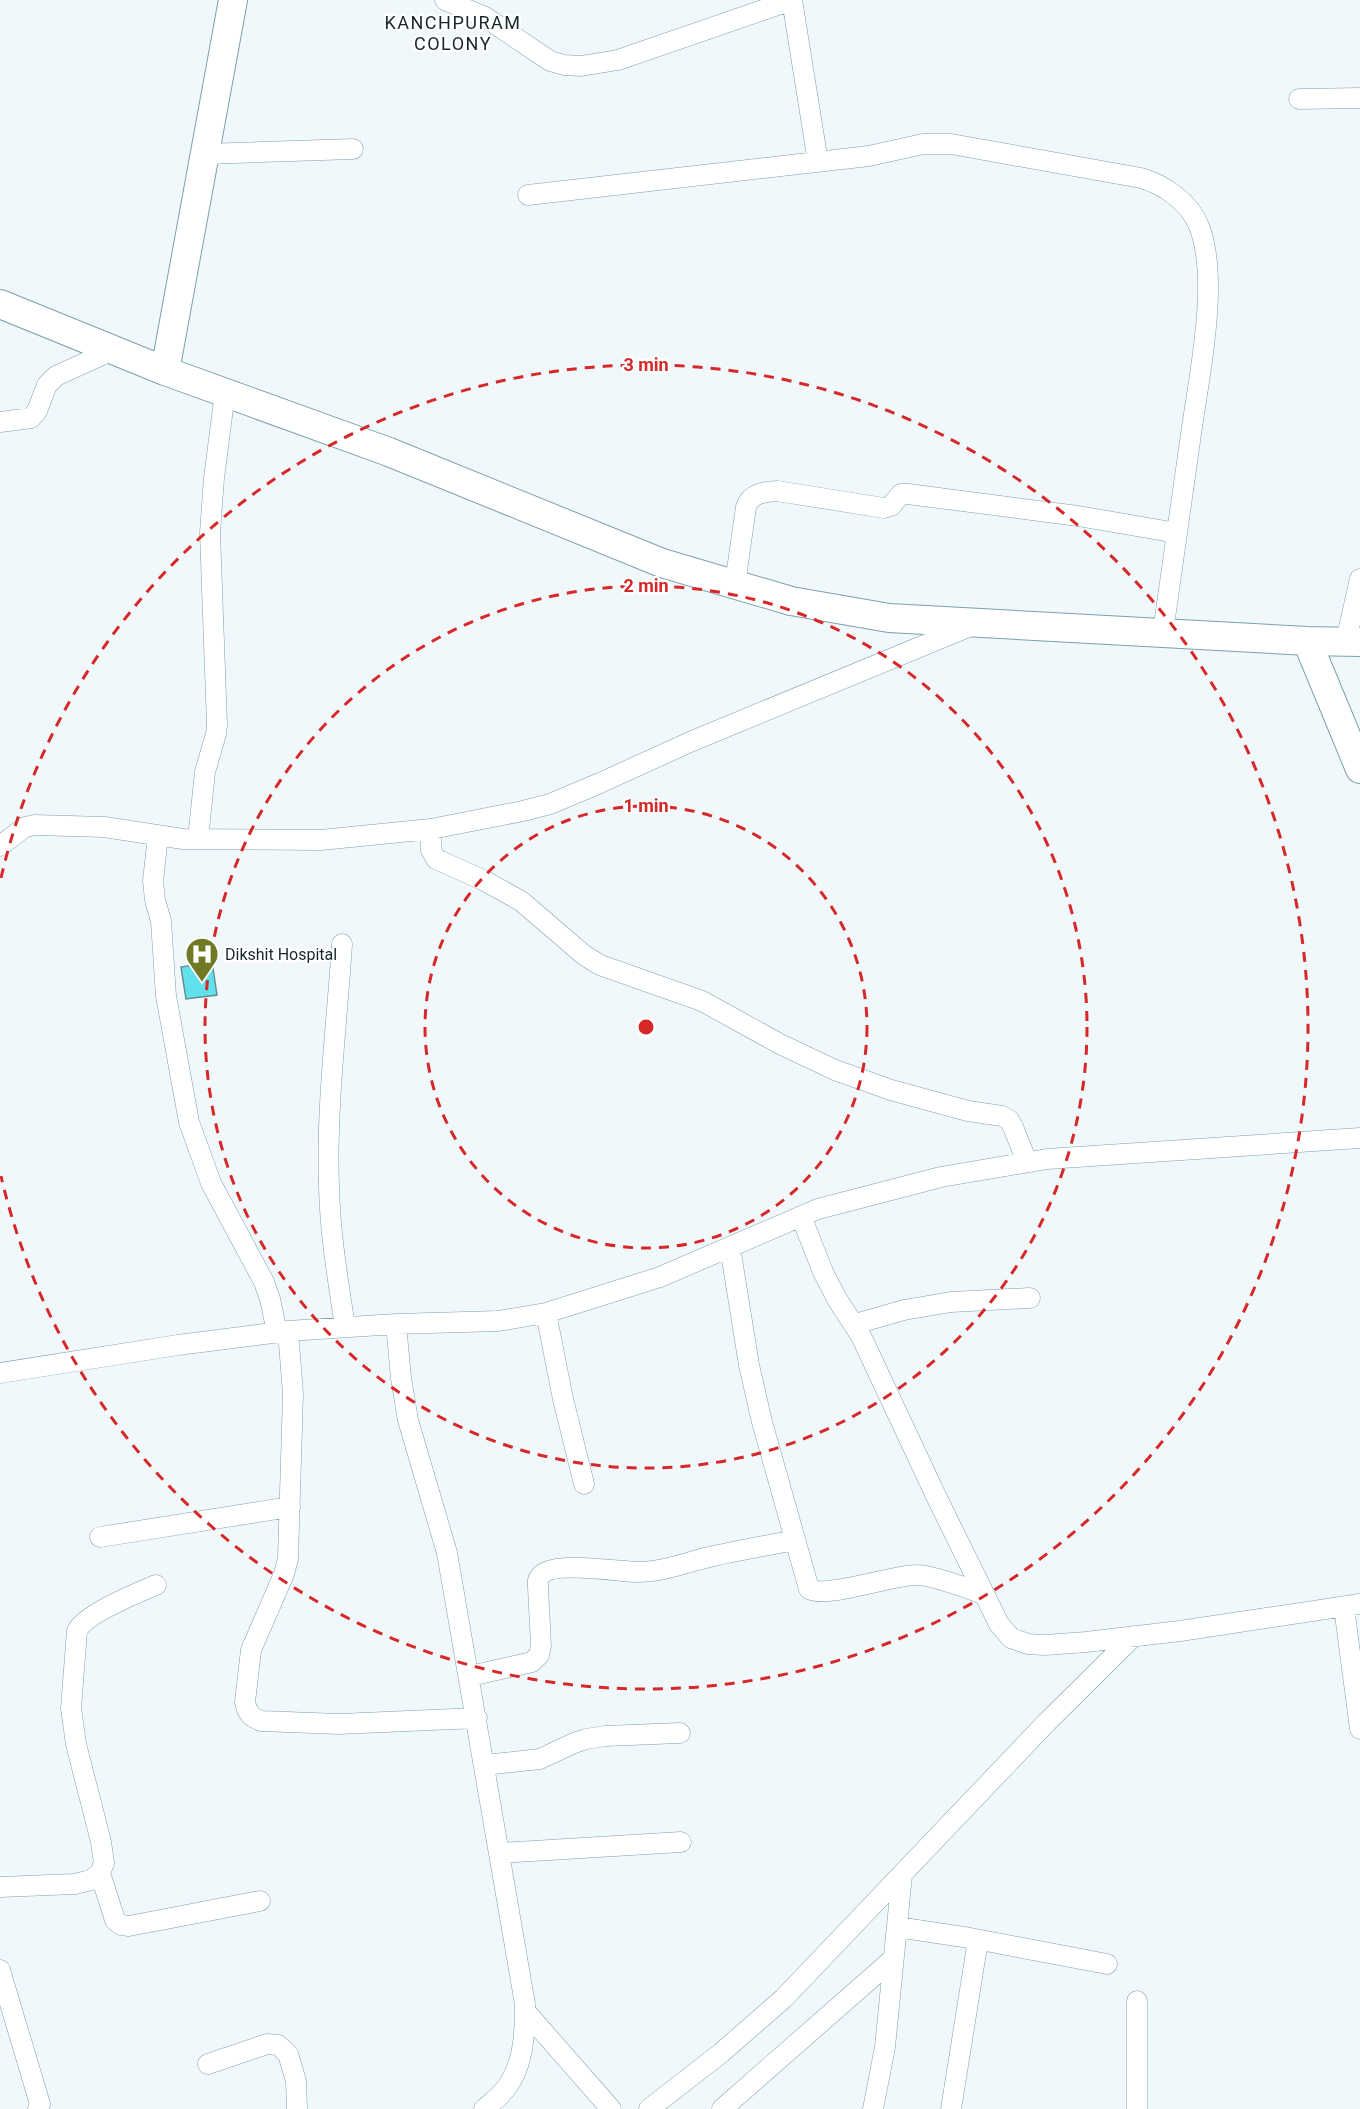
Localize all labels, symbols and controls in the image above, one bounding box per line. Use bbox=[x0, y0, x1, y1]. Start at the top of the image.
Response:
district label: KANCHPURAM COLONY bbox=[384, 12, 522, 54]
text: 3 min bbox=[623, 354, 669, 375]
text: 2 min bbox=[623, 575, 669, 596]
text: 1 min bbox=[623, 795, 669, 816]
hospital icon: Dikshit Hospital bbox=[184, 936, 220, 983]
place label: Dikshit Hospital bbox=[225, 945, 337, 964]
centre of rings bbox=[636, 1017, 656, 1037]

